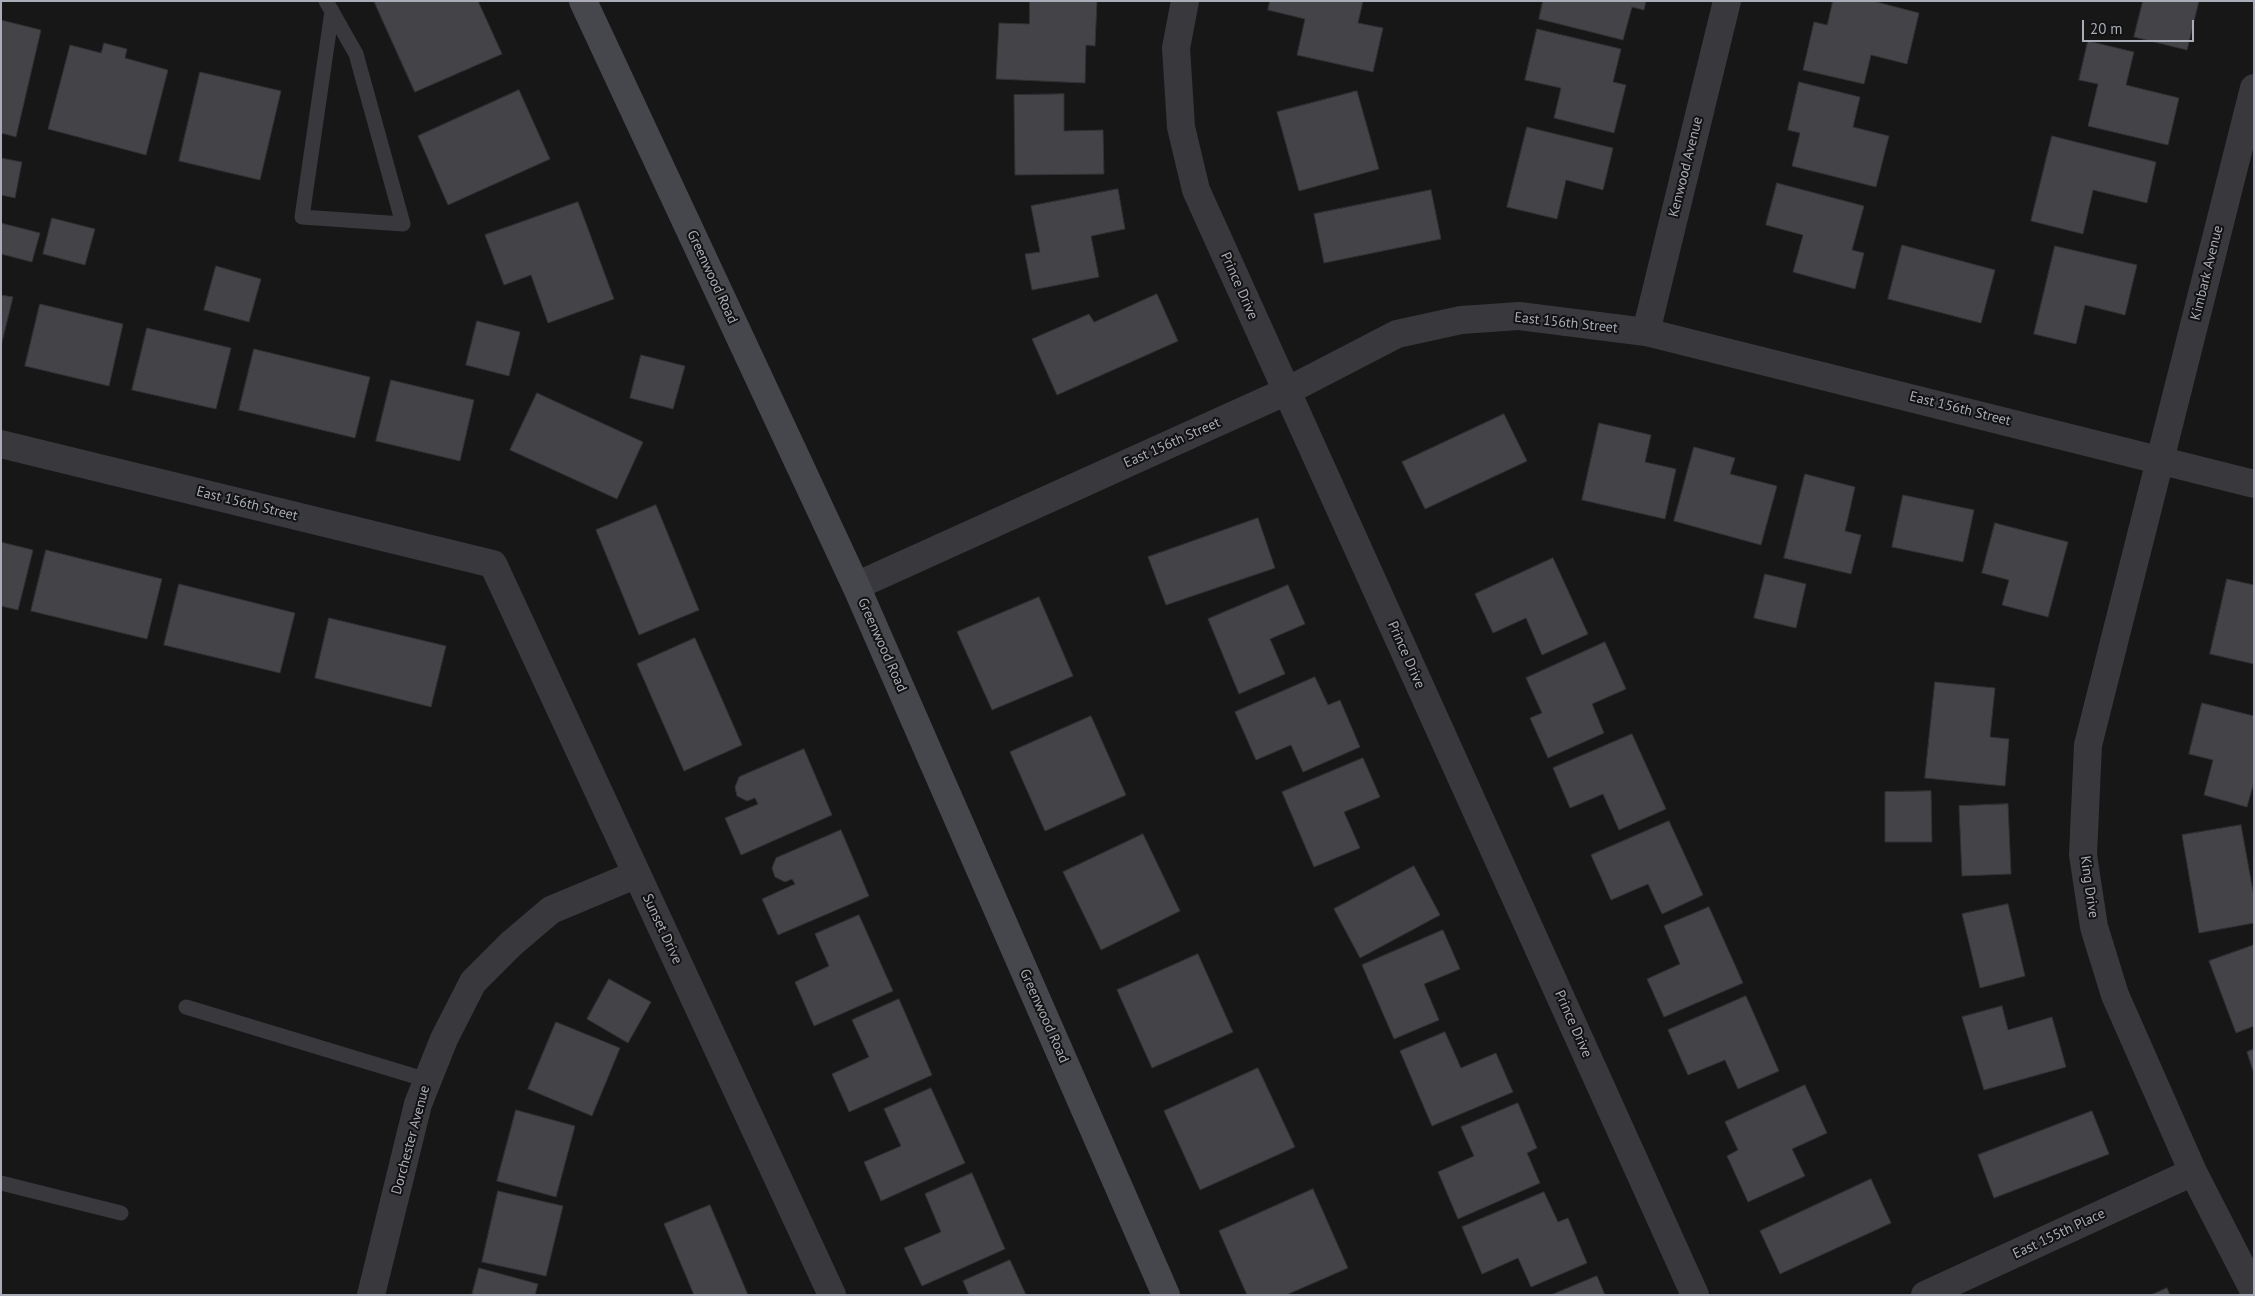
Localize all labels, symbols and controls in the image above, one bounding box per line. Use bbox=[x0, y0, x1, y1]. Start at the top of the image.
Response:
scale bar bbox=[2085, 10, 2198, 42]
text: 20 m bbox=[2090, 19, 2123, 38]
street label: Kenwood Avenue bbox=[1665, 115, 1707, 219]
street label: Kimbark Avenue bbox=[2187, 224, 2227, 322]
street label: Greenwood Road bbox=[683, 228, 741, 326]
street label: Prince Drive bbox=[1217, 250, 1261, 322]
street label: East 156th Street bbox=[1514, 309, 1618, 337]
street label: East 156th Street bbox=[1908, 388, 2012, 430]
street label: East 156th Street bbox=[1121, 414, 1223, 472]
street label: East 156th Street bbox=[195, 483, 299, 525]
street label: Greenwood Road bbox=[854, 595, 910, 695]
street label: Prince Drive bbox=[1384, 619, 1428, 691]
street label: King Drive bbox=[2076, 855, 2102, 919]
street label: Sunset Drive bbox=[638, 891, 686, 967]
street label: Greenwood Road bbox=[1016, 966, 1072, 1066]
street label: Prince Drive bbox=[1551, 988, 1595, 1060]
street label: Dorchester Avenue bbox=[388, 1084, 434, 1196]
street label: East 155th Place bbox=[2010, 1205, 2108, 1263]

